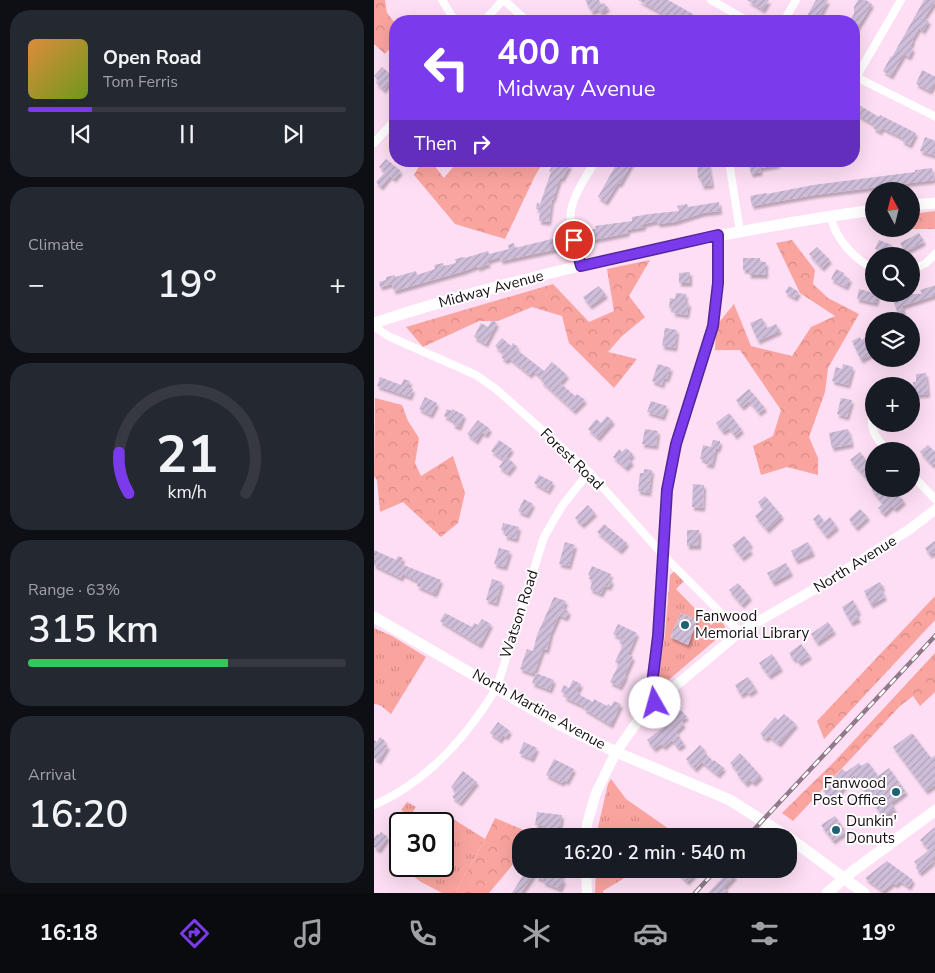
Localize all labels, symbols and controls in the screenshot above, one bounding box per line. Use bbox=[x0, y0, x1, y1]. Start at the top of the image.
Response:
text: 400 m bbox=[497, 29, 600, 76]
icon: left bbox=[414, 35, 479, 100]
text: Open Road bbox=[103, 45, 201, 71]
text: Tom Ferris bbox=[103, 71, 178, 93]
text: Midway Avenue bbox=[497, 74, 655, 104]
icon: previous bbox=[67, 120, 95, 148]
icon: pause bbox=[173, 120, 201, 148]
icon: next bbox=[279, 120, 307, 148]
icon: right bbox=[467, 130, 495, 158]
text: Then bbox=[414, 131, 457, 157]
north arrow bbox=[865, 182, 920, 238]
map controls bbox=[865, 182, 920, 497]
pin bbox=[553, 219, 595, 261]
icon: arrive bbox=[560, 226, 588, 254]
text: Climate bbox=[28, 234, 83, 256]
button: search bbox=[865, 247, 920, 302]
text: 19° bbox=[157, 259, 217, 310]
street label: Midway Avenue bbox=[436, 265, 546, 313]
text: − bbox=[28, 266, 45, 304]
text: + bbox=[329, 266, 346, 304]
button: layers bbox=[865, 312, 920, 367]
button: + bbox=[865, 377, 920, 432]
text: 21 bbox=[156, 419, 218, 490]
street label: Forest Road bbox=[536, 424, 608, 494]
button: − bbox=[865, 442, 920, 497]
text: km/h bbox=[167, 480, 207, 504]
street label: North Avenue bbox=[810, 531, 900, 597]
street label: Watson Road bbox=[495, 567, 543, 661]
text: Range · 63% bbox=[28, 579, 120, 601]
text: 315 km bbox=[28, 604, 159, 655]
place label: Fanwood Memorial Library bbox=[695, 606, 810, 643]
marker: Fanwood Memorial Library bbox=[679, 619, 691, 631]
street label: North Martine Avenue bbox=[469, 664, 609, 754]
position arrow bbox=[628, 676, 680, 728]
text: Arrival bbox=[28, 764, 76, 786]
place label: Fanwood Post Office bbox=[813, 773, 886, 810]
marker: Fanwood Post Office bbox=[890, 786, 902, 798]
text: 16:20 bbox=[28, 789, 128, 840]
place label: Dunkin' Donuts bbox=[846, 811, 897, 848]
speed limit sign: 30 bbox=[389, 812, 454, 877]
marker: Dunkin' Donuts bbox=[830, 824, 842, 836]
text: 16:20 · 2 min · 540 m bbox=[563, 840, 746, 866]
icon: directions bbox=[177, 916, 212, 951]
icon: music bbox=[291, 916, 326, 951]
icon: phone bbox=[405, 916, 440, 951]
icon: climate bbox=[519, 916, 554, 951]
icon: car bbox=[633, 916, 668, 951]
icon: filters bbox=[747, 916, 782, 951]
text: 16:18 bbox=[39, 918, 98, 948]
text: 19° bbox=[861, 918, 895, 948]

